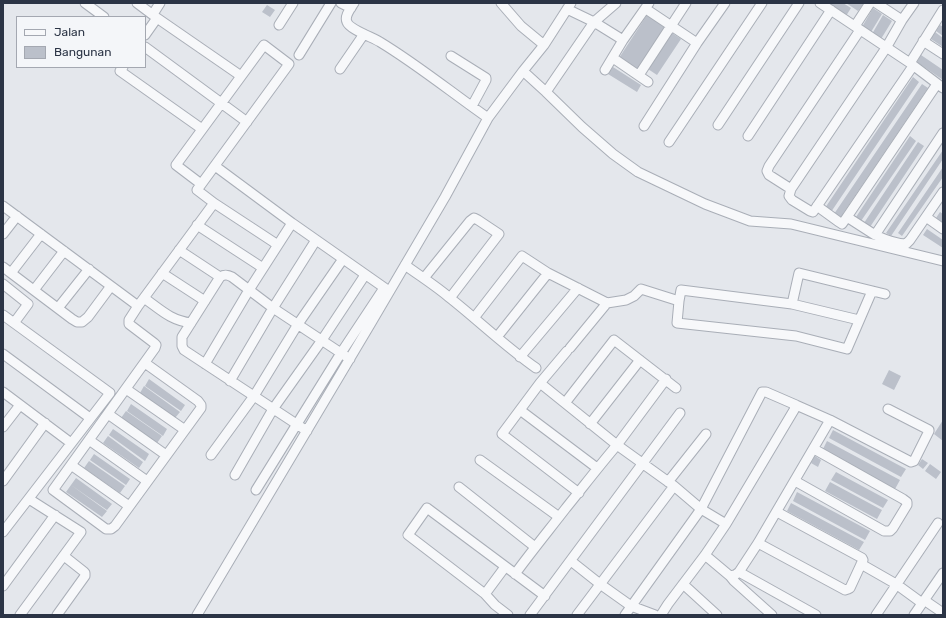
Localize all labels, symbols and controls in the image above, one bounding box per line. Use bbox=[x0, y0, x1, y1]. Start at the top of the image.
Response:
legend bbox=[16, 16, 146, 68]
text: Jalan bbox=[54, 25, 85, 39]
text: Bangunan bbox=[54, 45, 111, 59]

